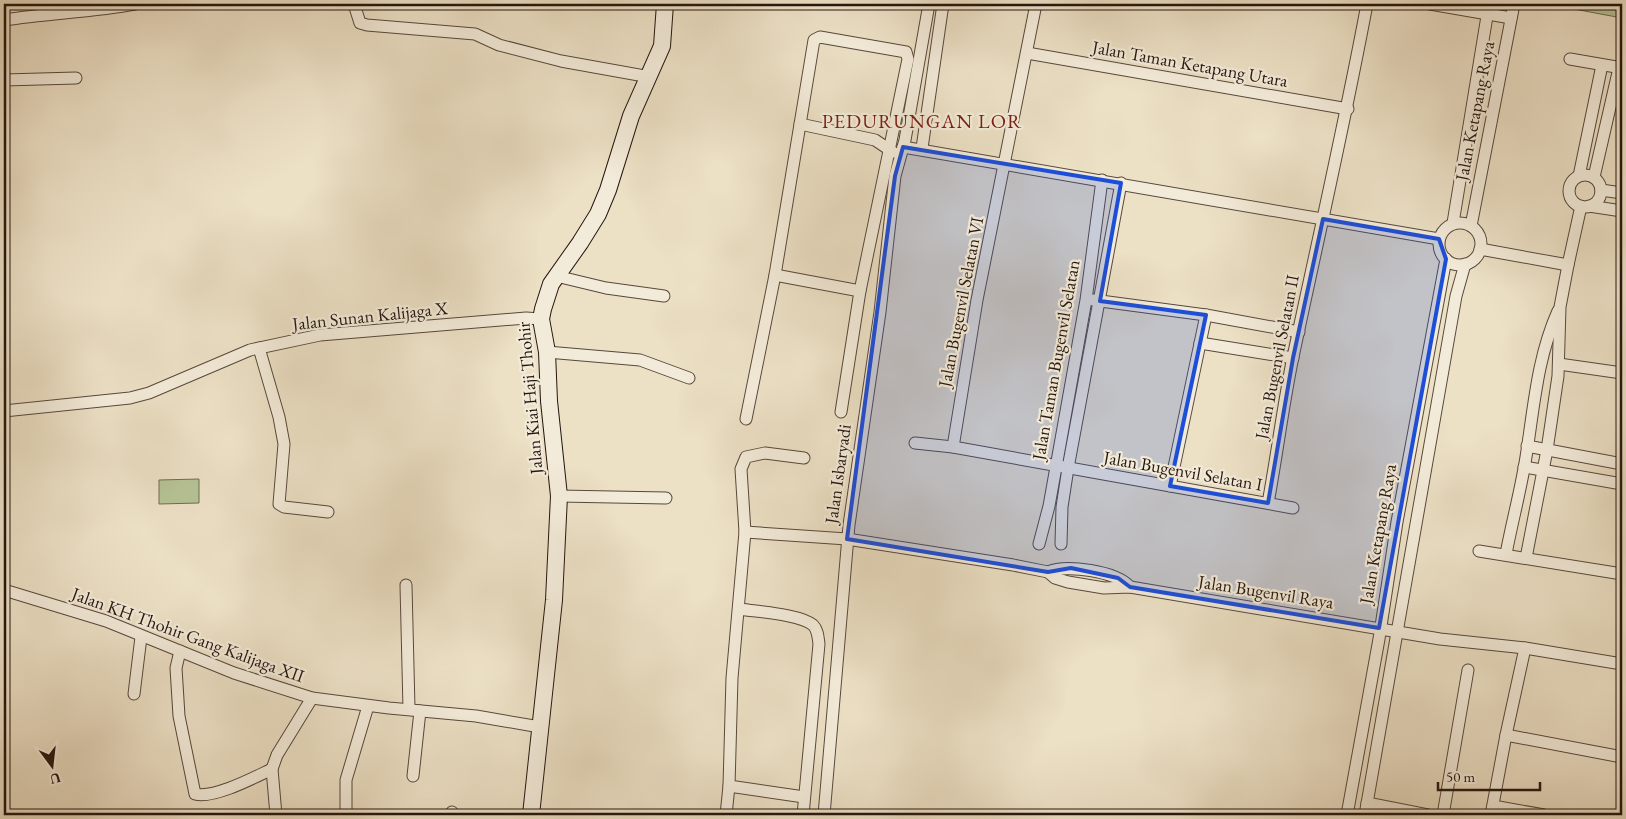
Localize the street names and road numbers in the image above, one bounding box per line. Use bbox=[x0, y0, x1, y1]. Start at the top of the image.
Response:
street label: Jalan Taman Ketapang Utara bbox=[1089, 35, 1290, 92]
street label: Jalan Ketapang Raya bbox=[1449, 38, 1499, 185]
street label: Jalan Bugenvil Selatan VI bbox=[932, 215, 988, 391]
street label: Jalan Taman Bugenvil Selatan bbox=[1026, 257, 1085, 464]
street label: Jalan Bugenvil Selatan II bbox=[1249, 273, 1304, 443]
street label: Jalan Sunan Kalijaga X bbox=[289, 296, 449, 335]
street label: Jalan Kiai Haji Thohir bbox=[511, 321, 548, 477]
street label: Jalan Isbaryadi bbox=[819, 422, 856, 527]
street label: Jalan Bugenvil Selatan I bbox=[1100, 445, 1264, 496]
street label: Jalan Ketapang Raya bbox=[1354, 461, 1401, 608]
street label: Jalan Bugenvil Raya bbox=[1195, 569, 1336, 614]
street label: Jalan KH Thohir Gang Kalijaga XII bbox=[67, 581, 308, 687]

